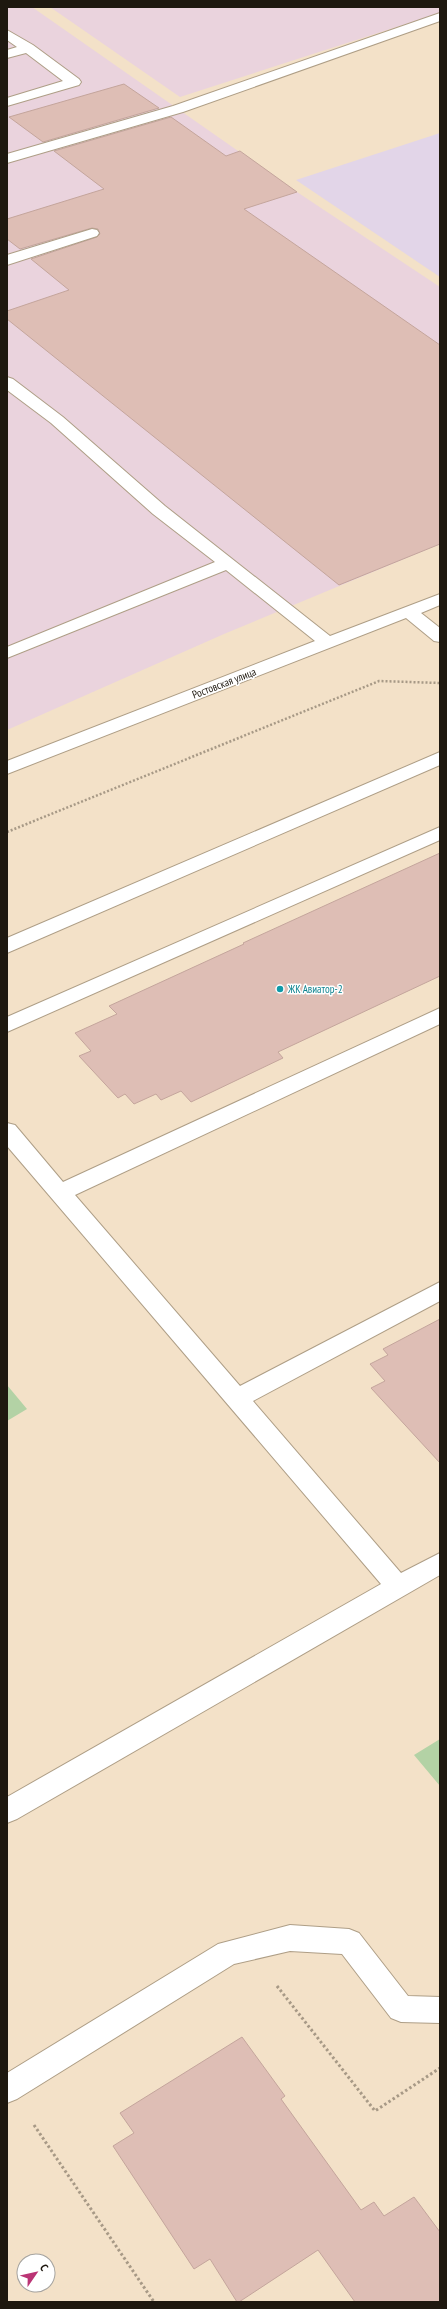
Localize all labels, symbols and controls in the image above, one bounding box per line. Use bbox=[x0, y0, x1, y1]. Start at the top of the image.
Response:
street label: Ростовская улица bbox=[190, 664, 258, 702]
place label: ЖК Авиатор-2 bbox=[287, 982, 343, 996]
marker: ЖК Авиатор-2 bbox=[275, 984, 285, 994]
north arrow bbox=[16, 2253, 56, 2293]
text: С bbox=[37, 2261, 52, 2273]

